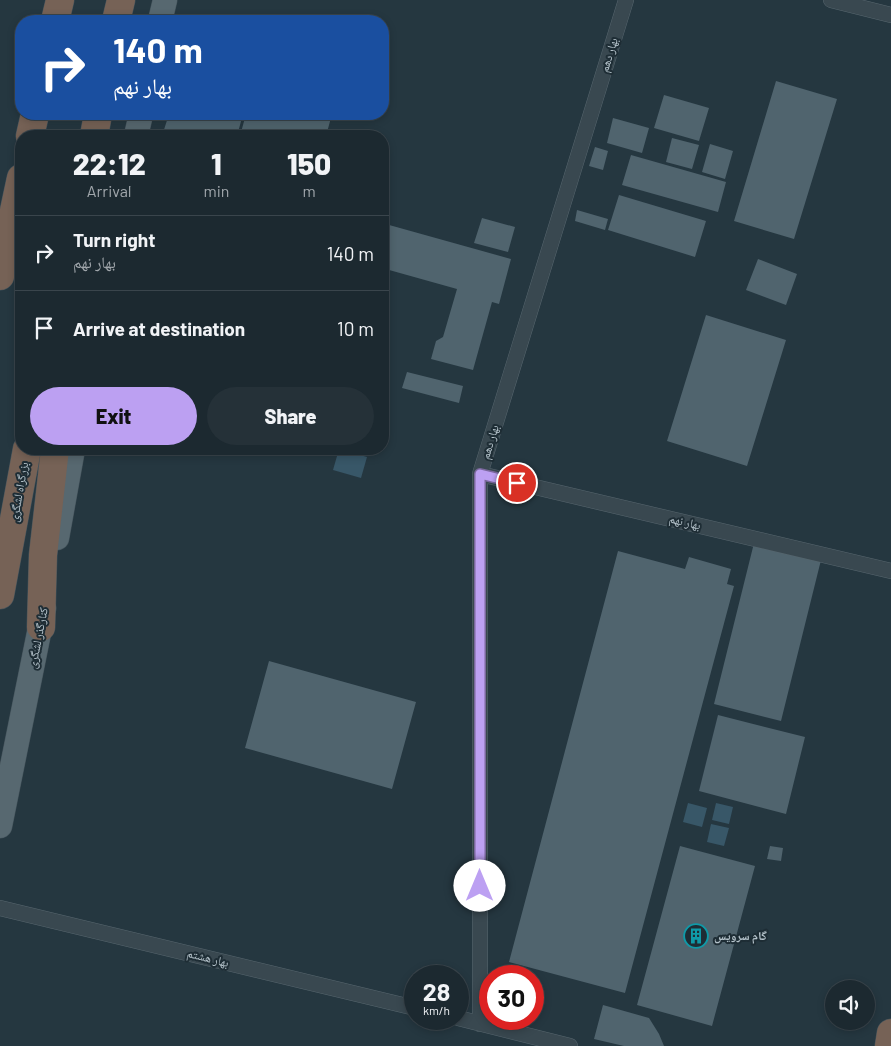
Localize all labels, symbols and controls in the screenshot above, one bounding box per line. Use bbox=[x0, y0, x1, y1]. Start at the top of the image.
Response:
text: 140 m bbox=[113, 28, 203, 70]
icon: right bbox=[30, 35, 95, 100]
street label: بهار دهم bbox=[596, 36, 622, 74]
text: بهار نهم bbox=[113, 72, 172, 98]
text: 22:12 bbox=[73, 145, 146, 181]
text: 1 bbox=[211, 145, 222, 181]
text: 150 bbox=[287, 145, 331, 181]
text: Arrival bbox=[87, 181, 132, 200]
text: min bbox=[203, 181, 229, 200]
text: m bbox=[303, 181, 316, 200]
text: Turn right bbox=[73, 228, 155, 251]
icon: right bbox=[30, 239, 58, 267]
text: 140 m bbox=[327, 242, 374, 265]
text: بهار نهم bbox=[73, 252, 116, 271]
icon: arrive bbox=[30, 314, 58, 342]
text: Arrive at destination bbox=[73, 317, 245, 340]
text: 10 m bbox=[337, 317, 374, 340]
button: Exit bbox=[30, 387, 197, 445]
button: Share bbox=[207, 387, 374, 445]
street label: بهار دهم bbox=[477, 423, 503, 461]
street label: بزرگراه لشگری bbox=[6, 461, 32, 523]
pin bbox=[496, 462, 538, 504]
icon: arrive bbox=[503, 469, 531, 497]
street label: بهار نهم bbox=[668, 511, 702, 533]
street label: کنارگذر لشگری bbox=[24, 606, 51, 670]
position arrow bbox=[453, 859, 505, 911]
building icon: گام سرویس bbox=[683, 923, 709, 949]
place label: گام سرویس bbox=[714, 928, 768, 944]
street label: بهار هشتم bbox=[185, 945, 231, 971]
speed limit sign: 30 bbox=[479, 965, 544, 1030]
text: 28 bbox=[423, 976, 450, 1006]
map controls bbox=[825, 980, 875, 1030]
button: sound bbox=[825, 980, 875, 1030]
text: km/h bbox=[423, 1003, 450, 1017]

